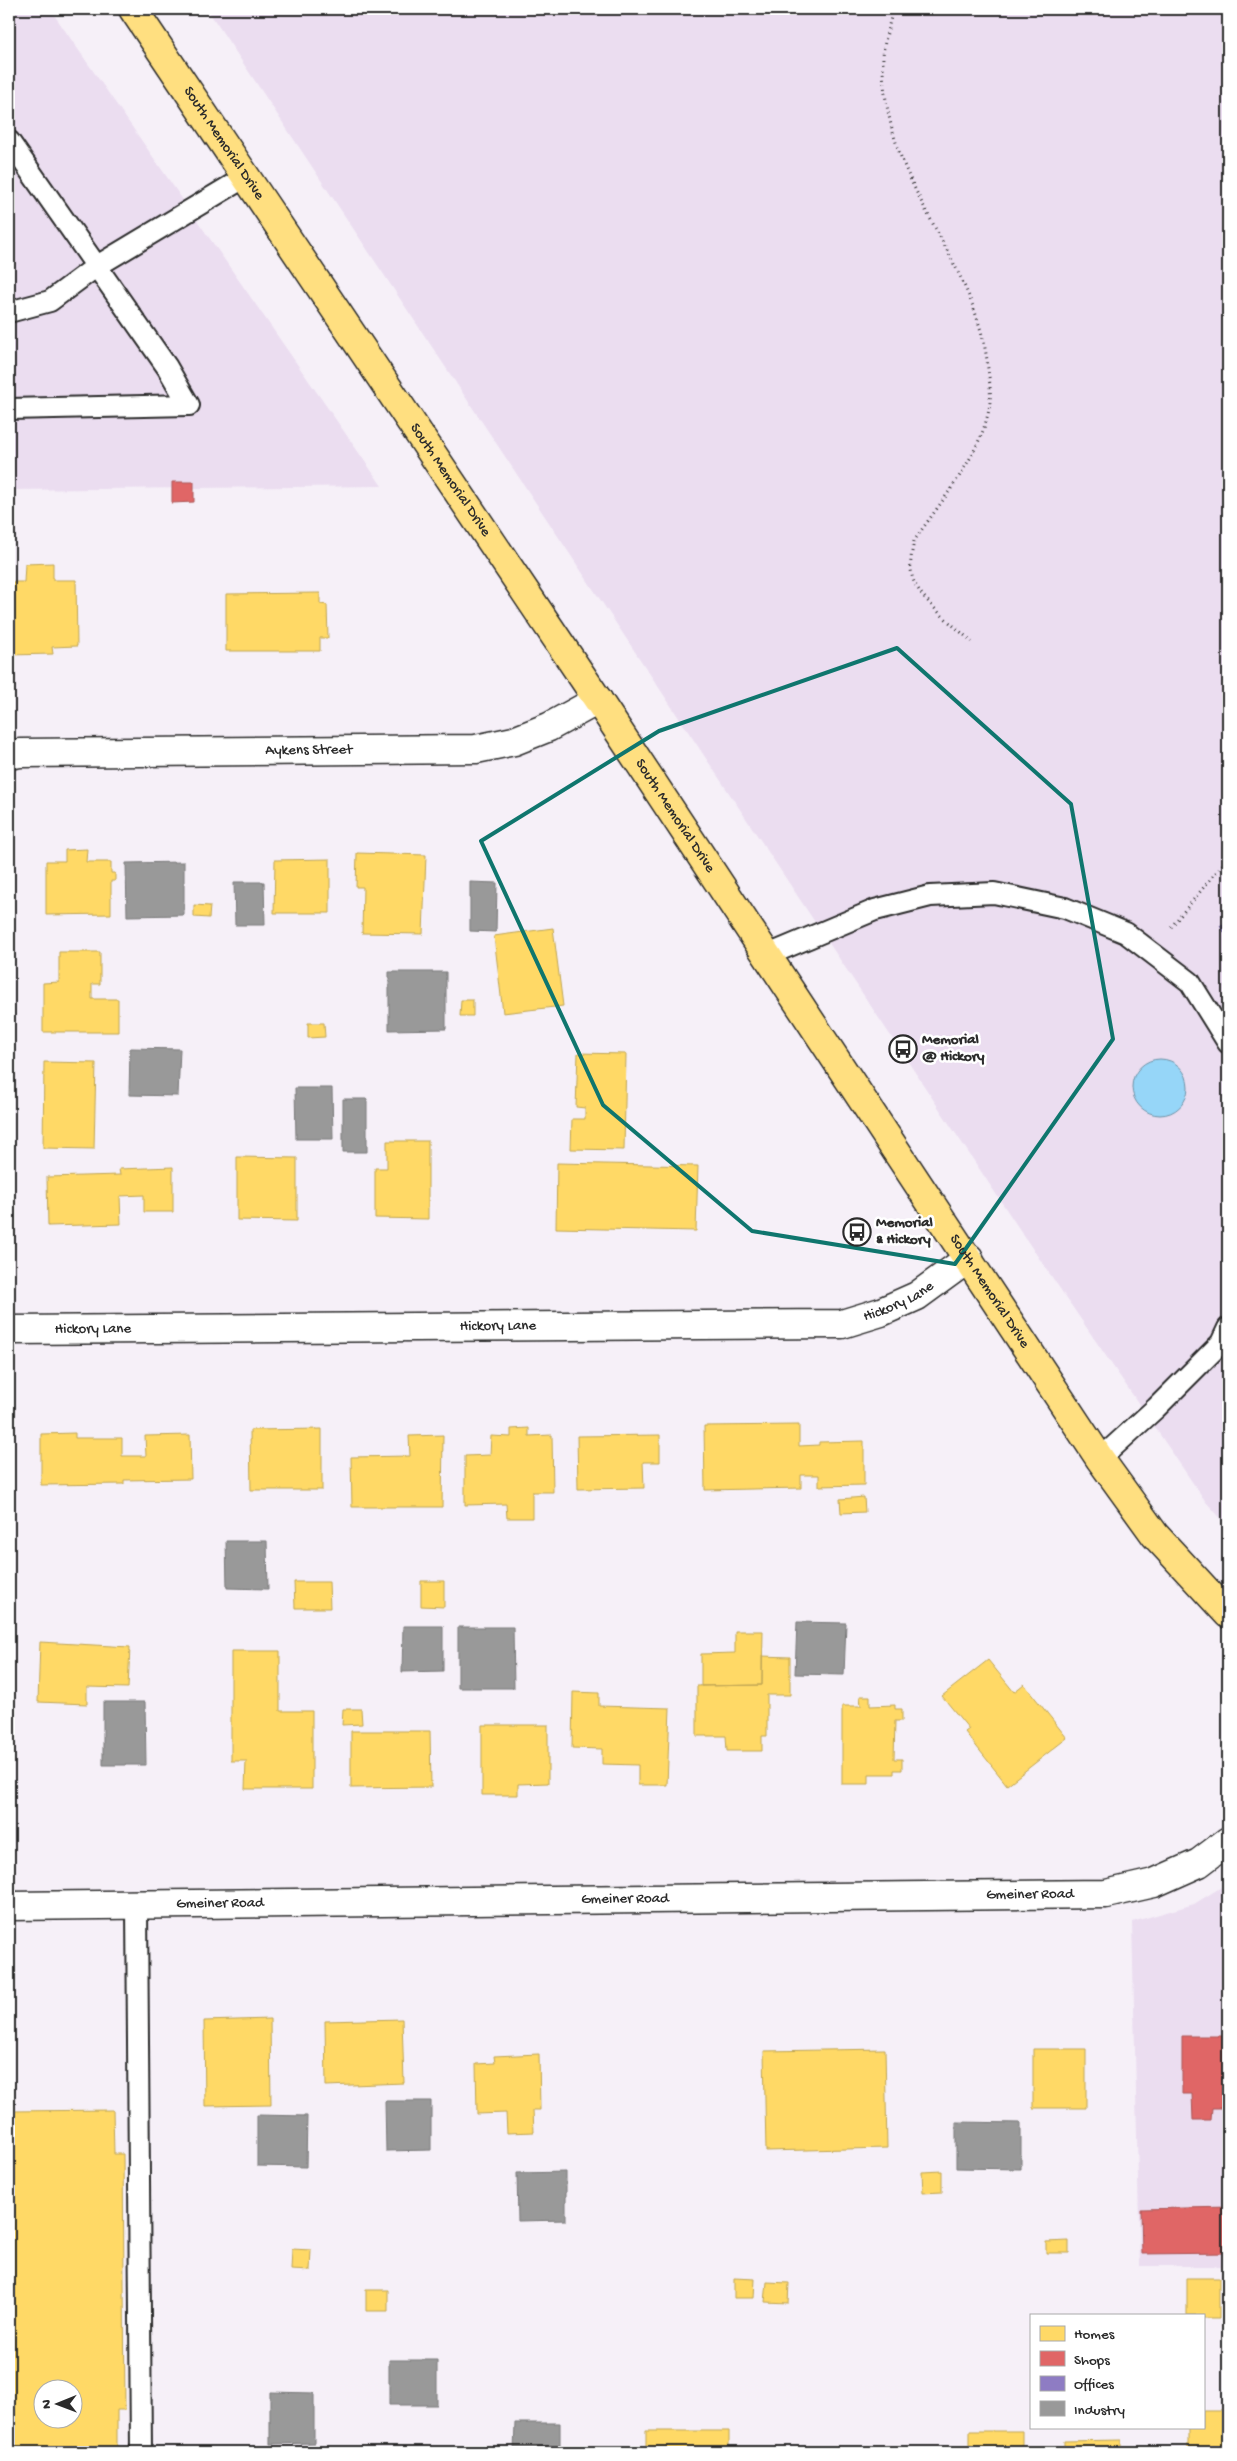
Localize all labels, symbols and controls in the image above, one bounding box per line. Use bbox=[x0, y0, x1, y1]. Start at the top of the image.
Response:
street label: South Memorial Drive bbox=[179, 83, 268, 204]
street label: South Memorial Drive bbox=[406, 420, 495, 541]
street label: Aykens Street bbox=[265, 741, 354, 760]
street label: South Memorial Drive bbox=[631, 756, 719, 877]
place label: Memorial @ Hickory bbox=[922, 1031, 985, 1066]
bus stop icon: Memorial @ Hickory bbox=[888, 1034, 918, 1064]
place label: Memorial & Hickory bbox=[876, 1214, 933, 1249]
bus stop icon: Memorial & Hickory bbox=[842, 1217, 872, 1247]
street label: South Memorial Drive bbox=[945, 1231, 1033, 1352]
street label: Hickory Lane bbox=[861, 1277, 938, 1326]
street label: Hickory Lane bbox=[460, 1317, 537, 1336]
street label: Hickory Lane bbox=[55, 1320, 132, 1339]
street label: Gmeiner Road bbox=[986, 1885, 1075, 1904]
street label: Gmeiner Road bbox=[581, 1890, 670, 1909]
street label: Gmeiner Road bbox=[176, 1894, 265, 1913]
legend bbox=[1030, 2314, 1204, 2428]
text: Homes bbox=[1074, 2326, 1115, 2344]
text: Shops bbox=[1074, 2352, 1110, 2370]
text: Offices bbox=[1074, 2376, 1114, 2394]
north arrow bbox=[32, 2378, 82, 2428]
text: N bbox=[39, 2399, 56, 2409]
text: Industry bbox=[1074, 2402, 1126, 2420]

